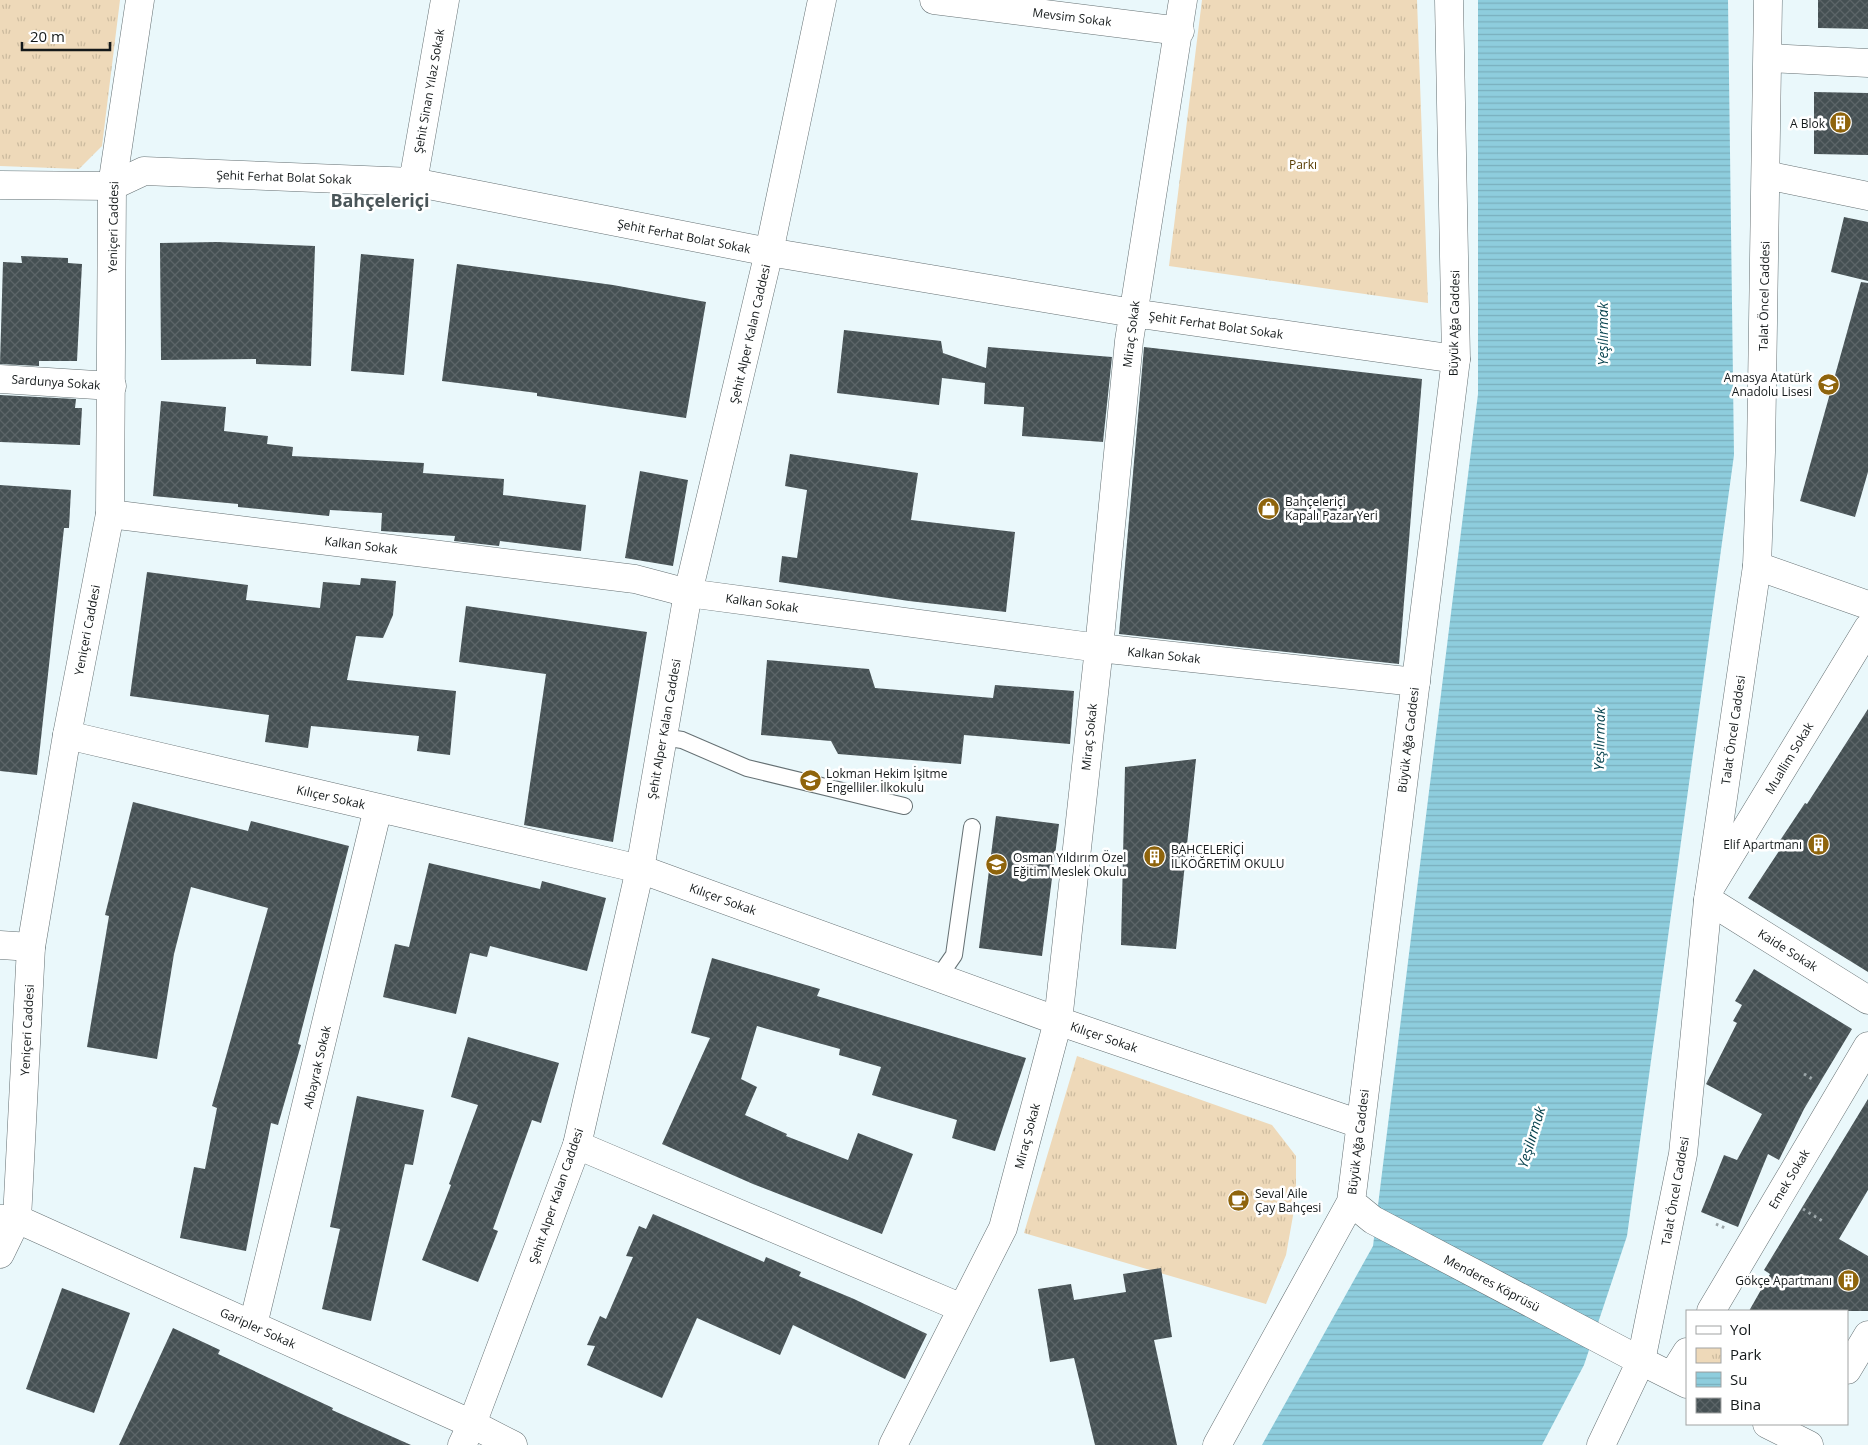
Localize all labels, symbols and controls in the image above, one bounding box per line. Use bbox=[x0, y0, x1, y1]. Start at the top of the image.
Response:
street label: Mevsim Sokak bbox=[1031, 4, 1113, 30]
scale bar bbox=[22, 20, 110, 52]
text: 20 m bbox=[30, 26, 65, 46]
street label: Şehit Sinan Yılaz Sokak bbox=[410, 27, 448, 155]
building icon: A Blok bbox=[1829, 111, 1853, 135]
place label: A Blok bbox=[1790, 115, 1826, 132]
park label: Parkı bbox=[1289, 156, 1317, 173]
street label: Şehit Ferhat Bolat Sokak bbox=[216, 166, 353, 188]
street label: Yeniçeri Caddesi bbox=[104, 181, 122, 273]
district label: Bahçeleriçi bbox=[330, 188, 430, 212]
street label: Şehit Ferhat Bolat Sokak bbox=[616, 215, 753, 257]
street label: Talat Öncel Caddesi bbox=[1755, 241, 1773, 351]
street label: Şehit Alper Kalan Caddesi bbox=[726, 263, 774, 405]
street label: Büyük Ağa Caddesi bbox=[1445, 270, 1463, 376]
street label: Miraç Sokak bbox=[1118, 299, 1144, 368]
water label: Yeşilırmak bbox=[1593, 301, 1612, 366]
street label: Şehit Ferhat Bolat Sokak bbox=[1148, 307, 1285, 343]
place label: Amasya Atatürk Anadolu Lisesi bbox=[1724, 369, 1813, 400]
street label: Sardunya Sokak bbox=[11, 370, 102, 394]
school or university icon: Amasya Atatürk Anadolu Lisesi bbox=[1816, 372, 1840, 396]
place label: Bahçeleriçi Kapalı Pazar Yeri bbox=[1285, 493, 1378, 524]
shop icon: Bahçeleriçi Kapalı Pazar Yeri bbox=[1257, 496, 1281, 520]
street label: Kalkan Sokak bbox=[323, 532, 399, 558]
street label: Yeniçeri Caddesi bbox=[70, 583, 104, 677]
street label: Kalkan Sokak bbox=[724, 589, 800, 617]
street label: Kalkan Sokak bbox=[1127, 643, 1202, 667]
street label: Şehit Alper Kalan Caddesi bbox=[643, 657, 685, 801]
street label: Talat Öncel Caddesi bbox=[1717, 674, 1749, 786]
street label: Büyük Ağa Caddesi bbox=[1393, 686, 1423, 794]
street label: Miraç Sokak bbox=[1077, 702, 1101, 771]
water label: Yeşilırmak bbox=[1589, 706, 1609, 771]
street label: Muallim Sokak bbox=[1761, 718, 1818, 797]
place label: Lokman Hekim İşitme Engelliler İlkokulu bbox=[826, 765, 948, 796]
school or university icon: Lokman Hekim İşitme Engelliler İlkokulu bbox=[798, 768, 822, 792]
street label: Kılıçer Sokak bbox=[295, 781, 368, 813]
building icon: Elif Apartmanı bbox=[1806, 832, 1830, 856]
place label: Elif Apartmanı bbox=[1723, 836, 1802, 853]
place label: BAHÇELERİÇİ İLKÖĞRETİM OKULU bbox=[1171, 841, 1284, 872]
building icon: BAHÇELERİÇİ İLKÖĞRETİM OKULU bbox=[1143, 844, 1167, 868]
place label: Osman Yıldırım Özel Eğitim Meslek Okulu bbox=[1013, 849, 1127, 880]
school or university icon: Osman Yıldırım Özel Eğitim Meslek Okulu bbox=[985, 852, 1009, 876]
street label: Kılıçer Sokak bbox=[687, 879, 759, 919]
street label: Kaide Sokak bbox=[1755, 925, 1822, 975]
street label: Yeniçeri Caddesi bbox=[16, 984, 38, 1076]
street label: Kılıçer Sokak bbox=[1068, 1018, 1141, 1057]
street label: Albayrak Sokak bbox=[299, 1023, 335, 1110]
street label: Büyük Ağa Caddesi bbox=[1343, 1088, 1373, 1196]
street label: Miraç Sokak bbox=[1010, 1101, 1044, 1171]
water label: Yeşilırmak bbox=[1513, 1103, 1550, 1170]
street label: Şehit Alper Kalan Caddesi bbox=[525, 1126, 587, 1266]
street label: Talat Öncel Caddesi bbox=[1657, 1135, 1693, 1247]
street label: Emek Sokak bbox=[1764, 1145, 1814, 1212]
place label: Seval Aile Çay Bahçesi bbox=[1255, 1185, 1321, 1216]
cafe icon: Seval Aile Çay Bahçesi bbox=[1227, 1188, 1251, 1212]
street label: Menderes Köprüsü bbox=[1441, 1250, 1543, 1316]
building icon: Gökçe Apartmanı bbox=[1836, 1268, 1860, 1292]
place label: Gökçe Apartmanı bbox=[1735, 1272, 1832, 1289]
street label: Garipler Sokak bbox=[217, 1304, 299, 1353]
legend bbox=[1686, 1310, 1848, 1425]
text: Yol bbox=[1730, 1319, 1751, 1339]
text: Park bbox=[1730, 1344, 1761, 1364]
text: Su bbox=[1730, 1369, 1747, 1389]
text: Bina bbox=[1730, 1394, 1761, 1414]

